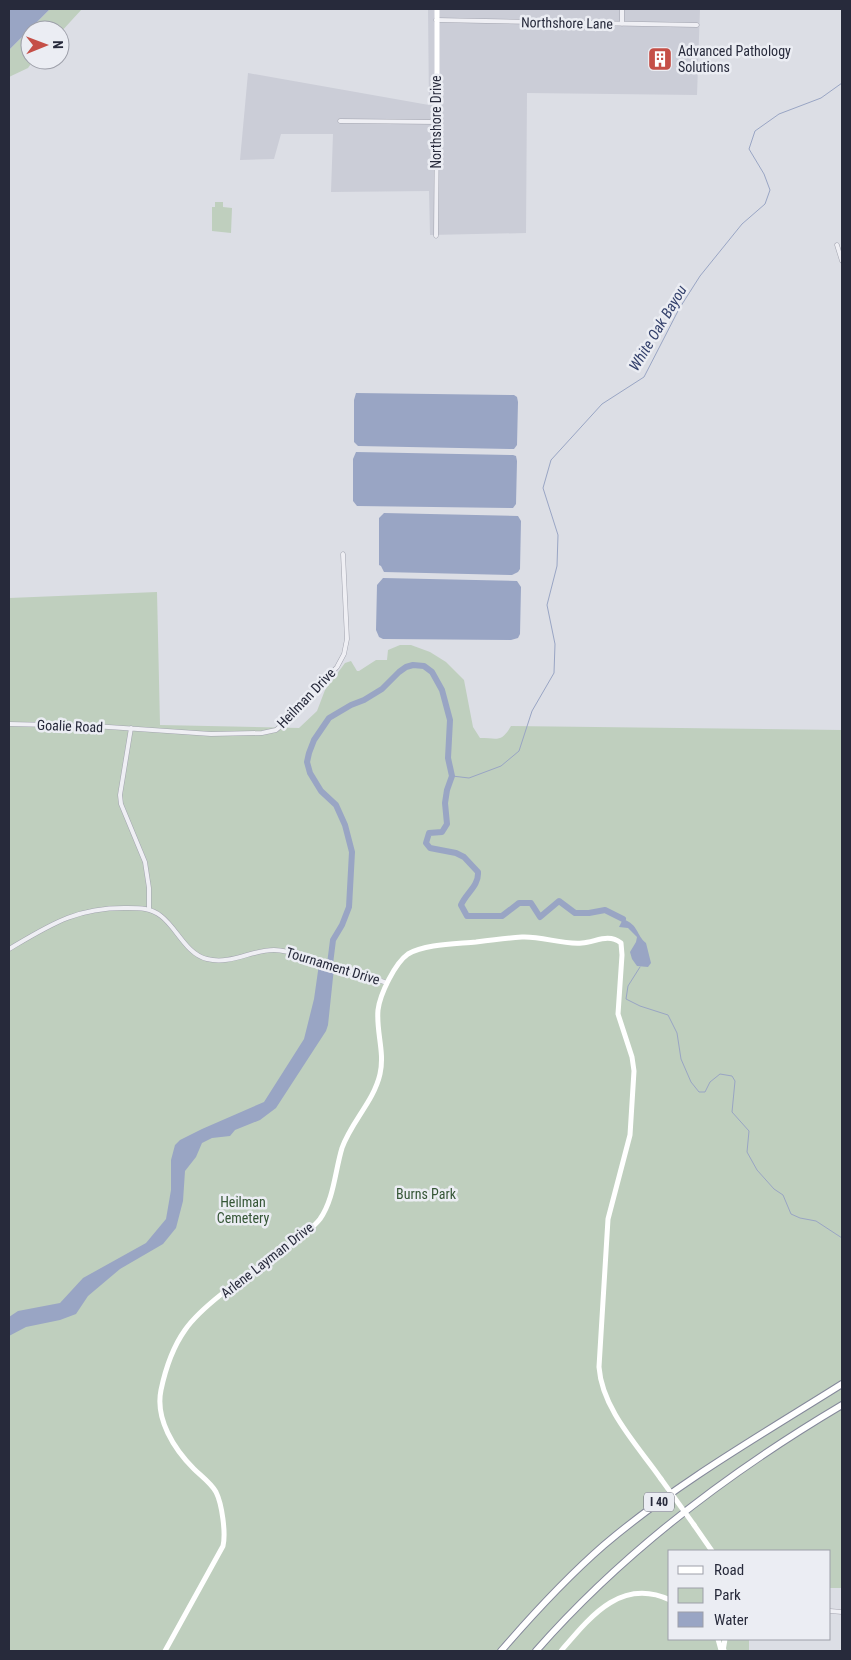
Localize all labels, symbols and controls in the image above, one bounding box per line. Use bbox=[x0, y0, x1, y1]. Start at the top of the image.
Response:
street label: Northshore Lane bbox=[521, 14, 614, 32]
north arrow bbox=[20, 20, 70, 70]
text: N bbox=[50, 40, 66, 49]
place label: Advanced Pathology Solutions bbox=[678, 43, 791, 75]
building icon: Advanced Pathology Solutions bbox=[647, 46, 673, 72]
street label: Northshore Drive bbox=[428, 75, 444, 169]
water label: White Oak Bayou bbox=[625, 282, 691, 374]
street label: Heilman Drive bbox=[274, 664, 339, 731]
street label: Goalie Road bbox=[37, 717, 103, 735]
street label: Tournament Drive bbox=[284, 944, 382, 988]
park label: Burns Park bbox=[396, 1186, 457, 1202]
park label: Heilman Cemetery bbox=[217, 1194, 269, 1226]
street label: Arlene Layman Drive bbox=[218, 1219, 317, 1301]
road number: I 40 bbox=[644, 1492, 674, 1511]
legend bbox=[668, 1550, 831, 1640]
text: Road bbox=[714, 1561, 744, 1579]
text: Park bbox=[714, 1586, 741, 1604]
text: Water bbox=[714, 1611, 749, 1629]

